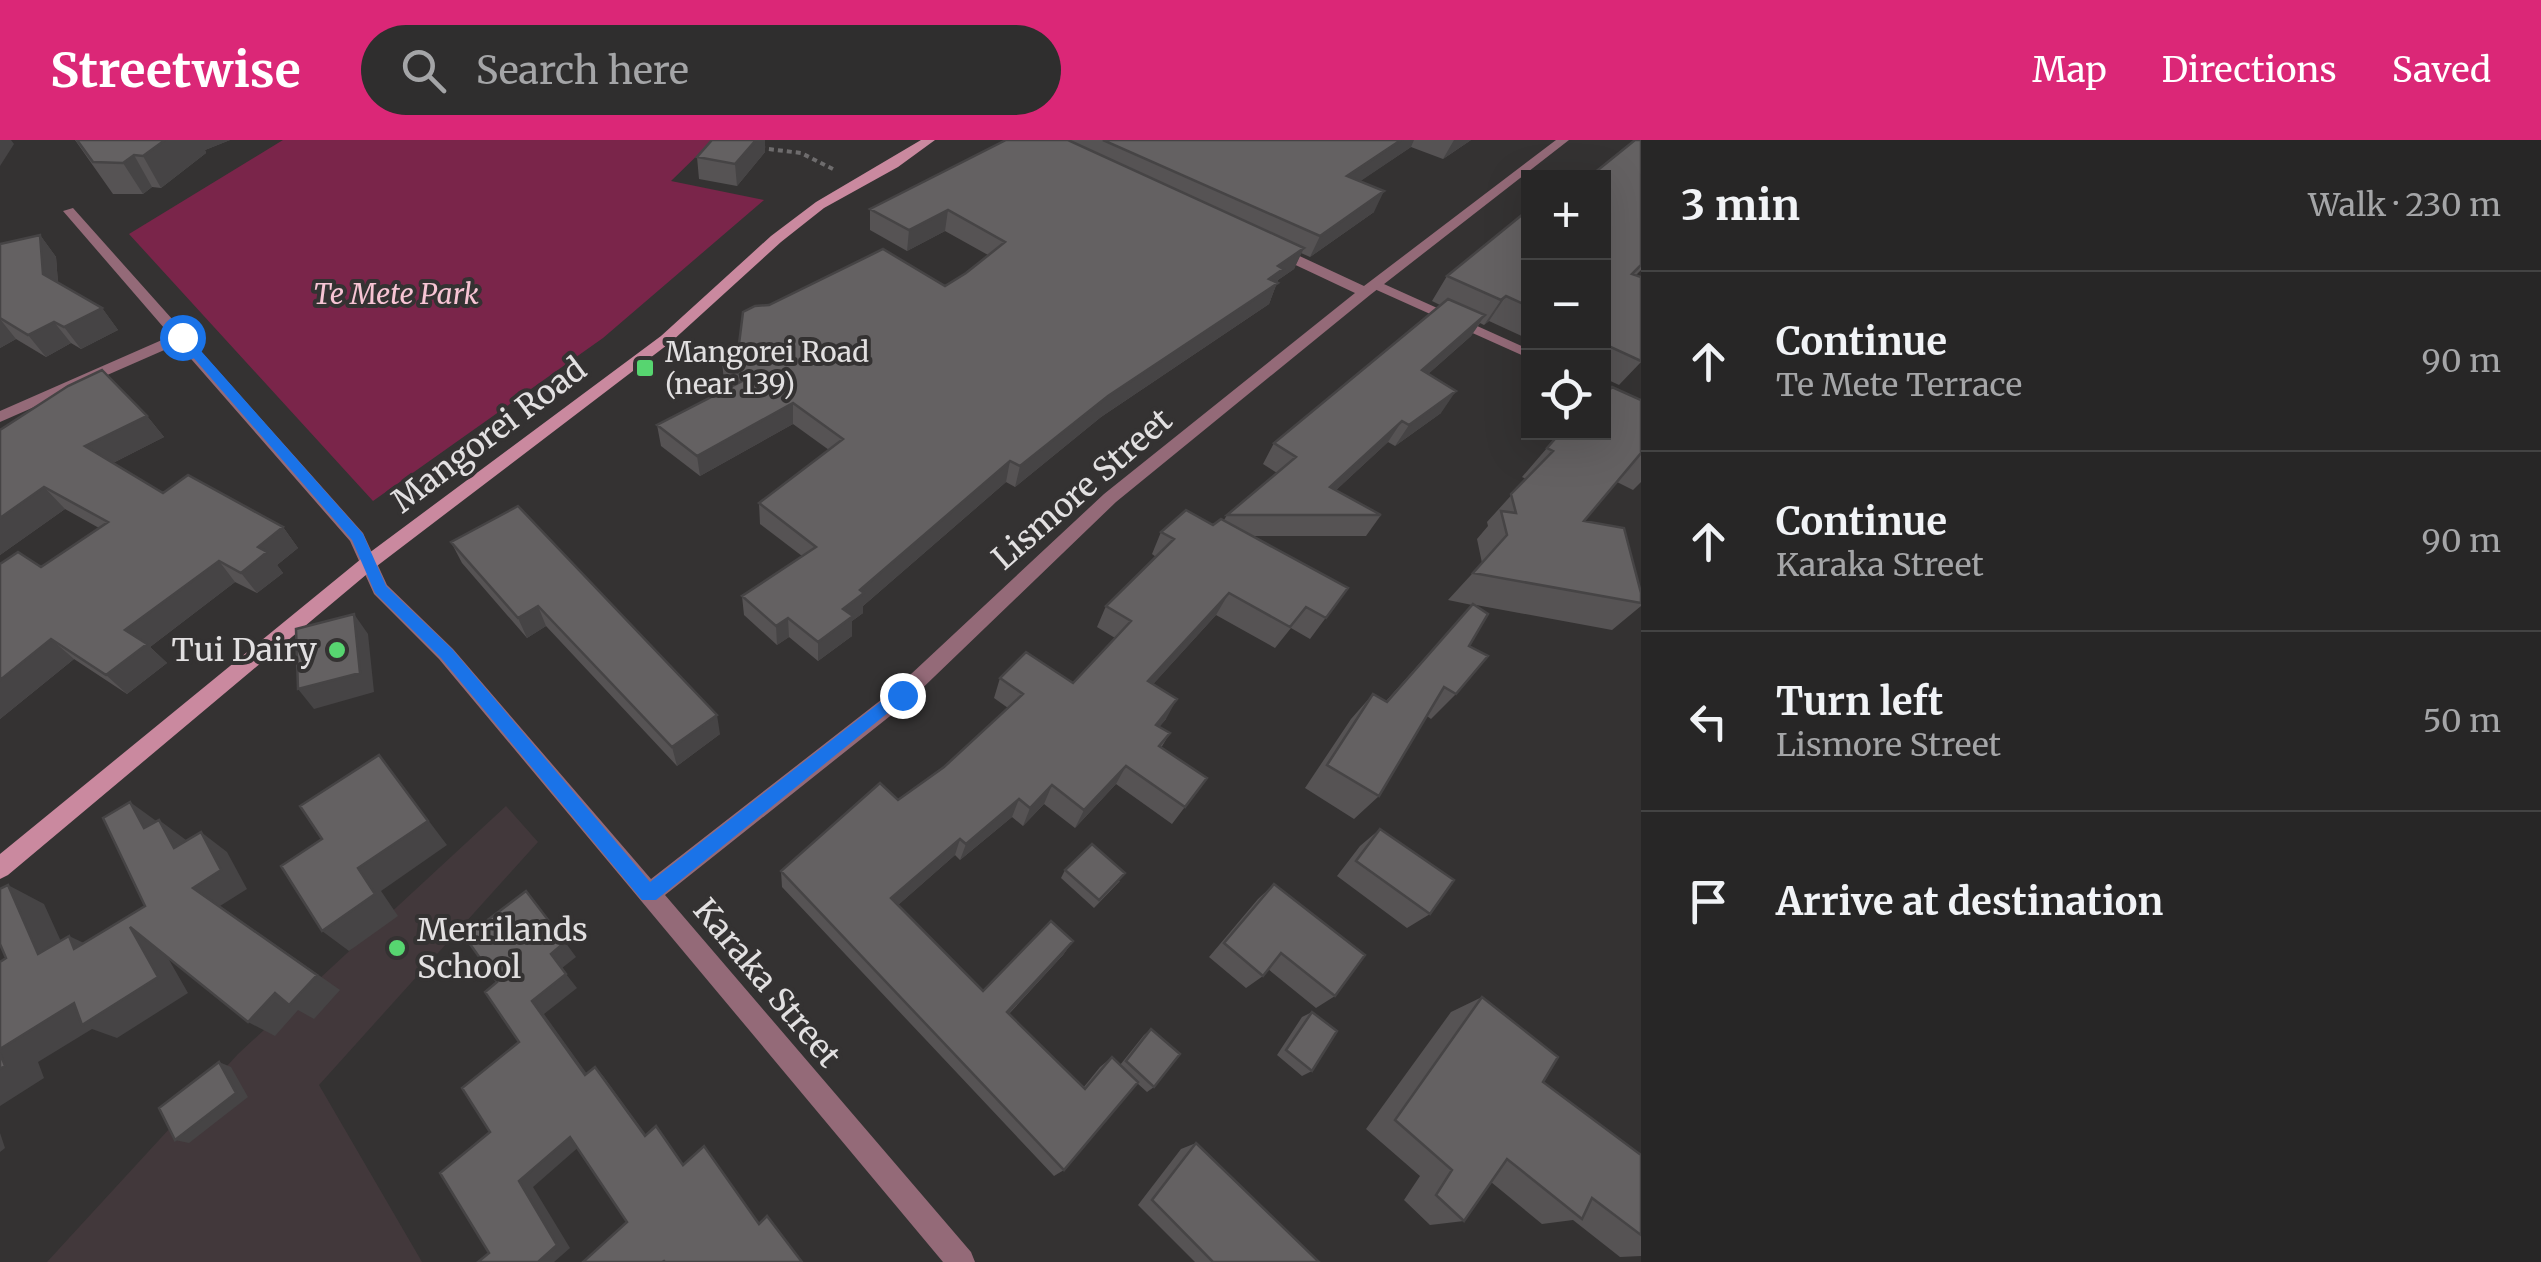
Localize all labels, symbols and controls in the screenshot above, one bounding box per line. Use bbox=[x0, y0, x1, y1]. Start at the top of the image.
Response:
search box bbox=[361, 25, 1061, 115]
text: Streetwise bbox=[50, 40, 301, 100]
icon: search bbox=[396, 43, 451, 98]
text: Search here bbox=[476, 47, 689, 94]
text: Map bbox=[2032, 48, 2107, 92]
text: Directions bbox=[2162, 48, 2337, 92]
text: Saved bbox=[2392, 48, 2491, 92]
map controls bbox=[1521, 170, 1611, 440]
button: + bbox=[1521, 170, 1611, 260]
text: 3 min bbox=[1681, 179, 1800, 231]
text: Walk · 230 m bbox=[2308, 185, 2501, 225]
button: − bbox=[1521, 260, 1611, 350]
park label: Te Mete Park bbox=[313, 276, 479, 312]
route start bbox=[160, 315, 206, 361]
text: Continue bbox=[1776, 318, 1947, 365]
place label: Mangorei Road (near 139) bbox=[665, 334, 869, 402]
icon: ahead bbox=[1681, 334, 1736, 389]
text: 90 m bbox=[2422, 341, 2501, 381]
street label: Mangorei Road bbox=[384, 349, 594, 521]
button: locate bbox=[1521, 350, 1611, 440]
marker: Mangorei Road (near 139) bbox=[634, 357, 656, 379]
text: Te Mete Terrace bbox=[1776, 365, 2022, 405]
street label: Lismore Street bbox=[984, 400, 1180, 578]
text: Continue bbox=[1776, 498, 1947, 545]
icon: ahead bbox=[1681, 514, 1736, 569]
text: 90 m bbox=[2422, 521, 2501, 561]
text: Karaka Street bbox=[1776, 545, 1984, 585]
place label: Tui Dairy bbox=[172, 630, 317, 670]
marker: Tui Dairy bbox=[326, 639, 348, 661]
route end bbox=[880, 673, 926, 719]
text: Turn left bbox=[1776, 678, 1943, 725]
icon: left bbox=[1681, 694, 1736, 749]
text: 50 m bbox=[2423, 701, 2501, 741]
text: Lismore Street bbox=[1776, 725, 2001, 765]
icon: arrive bbox=[1681, 874, 1736, 929]
text: Arrive at destination bbox=[1776, 878, 2163, 925]
street label: Karaka Street bbox=[685, 891, 849, 1076]
place label: Merrilands School bbox=[417, 910, 588, 987]
marker: Merrilands School bbox=[386, 937, 408, 959]

